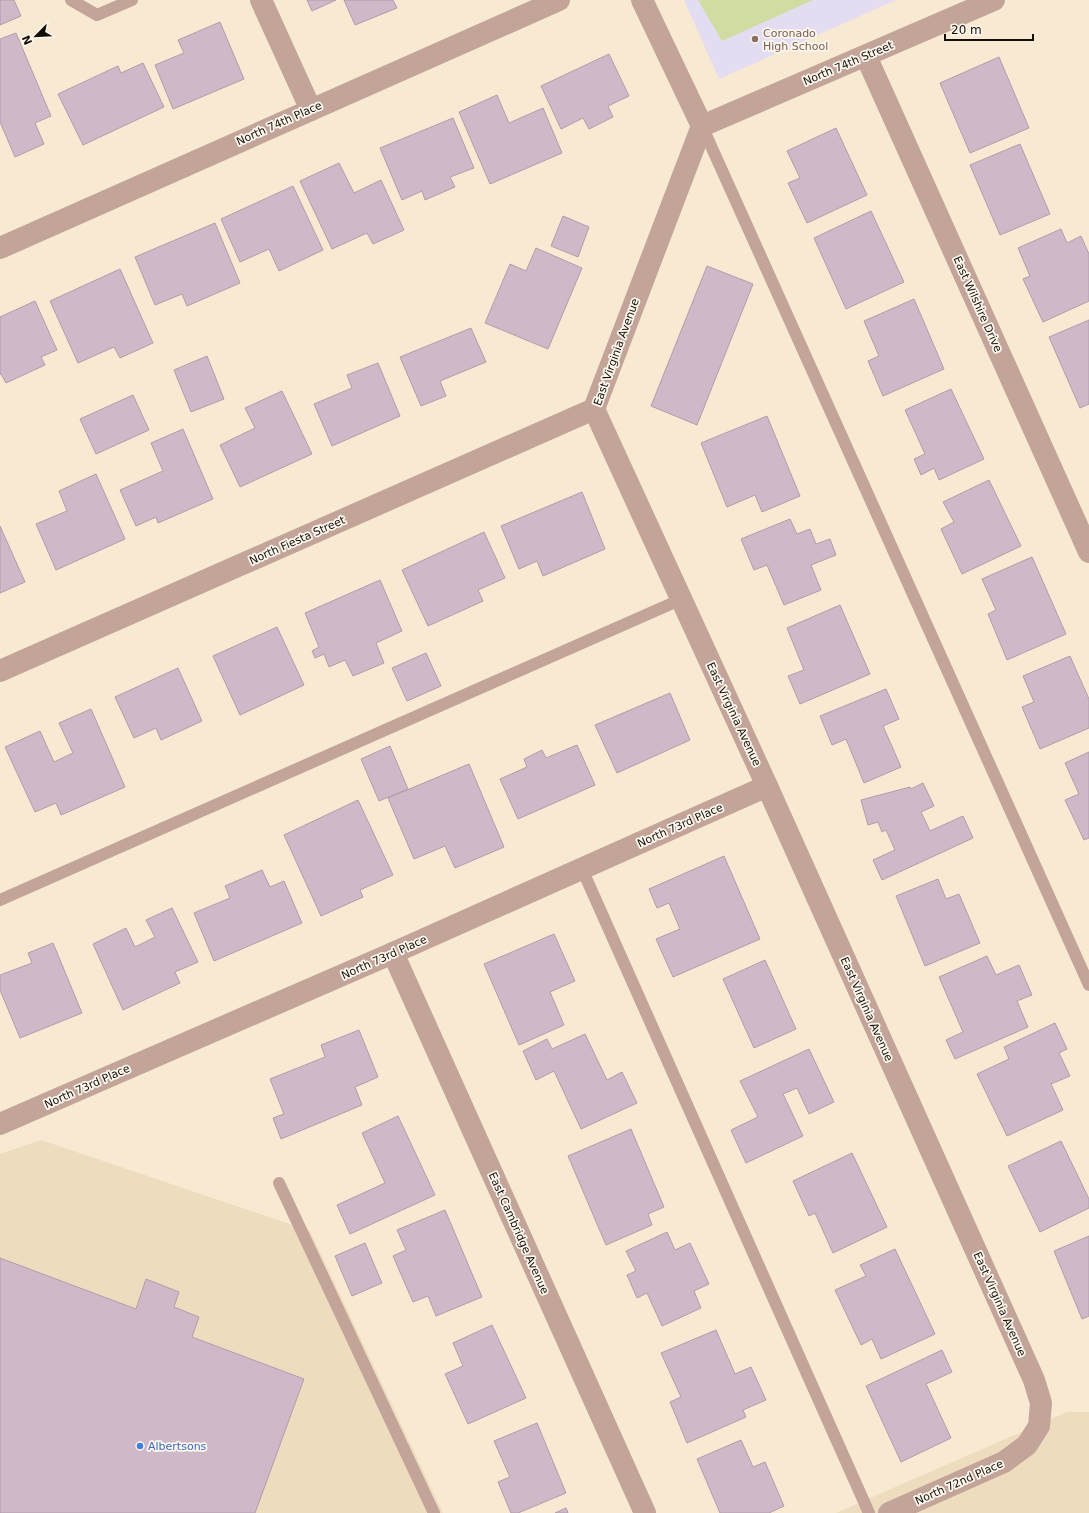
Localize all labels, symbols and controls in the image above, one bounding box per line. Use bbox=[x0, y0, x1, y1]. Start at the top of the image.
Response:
north arrow bbox=[16, 16, 56, 56]
scale bar bbox=[945, 16, 1033, 42]
text: 20 m bbox=[951, 23, 982, 37]
place label: Coronado High School bbox=[763, 27, 828, 53]
text: N bbox=[20, 33, 35, 47]
marker: Coronado High School bbox=[750, 34, 760, 44]
street label: North 74th Street bbox=[801, 38, 896, 88]
street label: North 74th Place bbox=[234, 99, 324, 148]
street label: East Wilshire Drive bbox=[951, 254, 1005, 354]
street label: East Virginia Avenue bbox=[591, 297, 642, 408]
street label: North Fiesta Street bbox=[247, 513, 348, 567]
street label: East Virginia Avenue bbox=[704, 660, 763, 768]
street label: North 73rd Place bbox=[635, 801, 725, 850]
street label: North 73rd Place bbox=[339, 933, 429, 982]
street label: East Virginia Avenue bbox=[838, 955, 896, 1064]
street label: North 73rd Place bbox=[42, 1062, 132, 1111]
street label: East Cambridge Avenue bbox=[486, 1170, 551, 1296]
street label: East Virginia Avenue bbox=[971, 1250, 1029, 1359]
place label: Albertsons bbox=[148, 1440, 207, 1453]
marker: Albertsons bbox=[135, 1441, 145, 1451]
street label: North 72nd Place bbox=[913, 1457, 1005, 1508]

